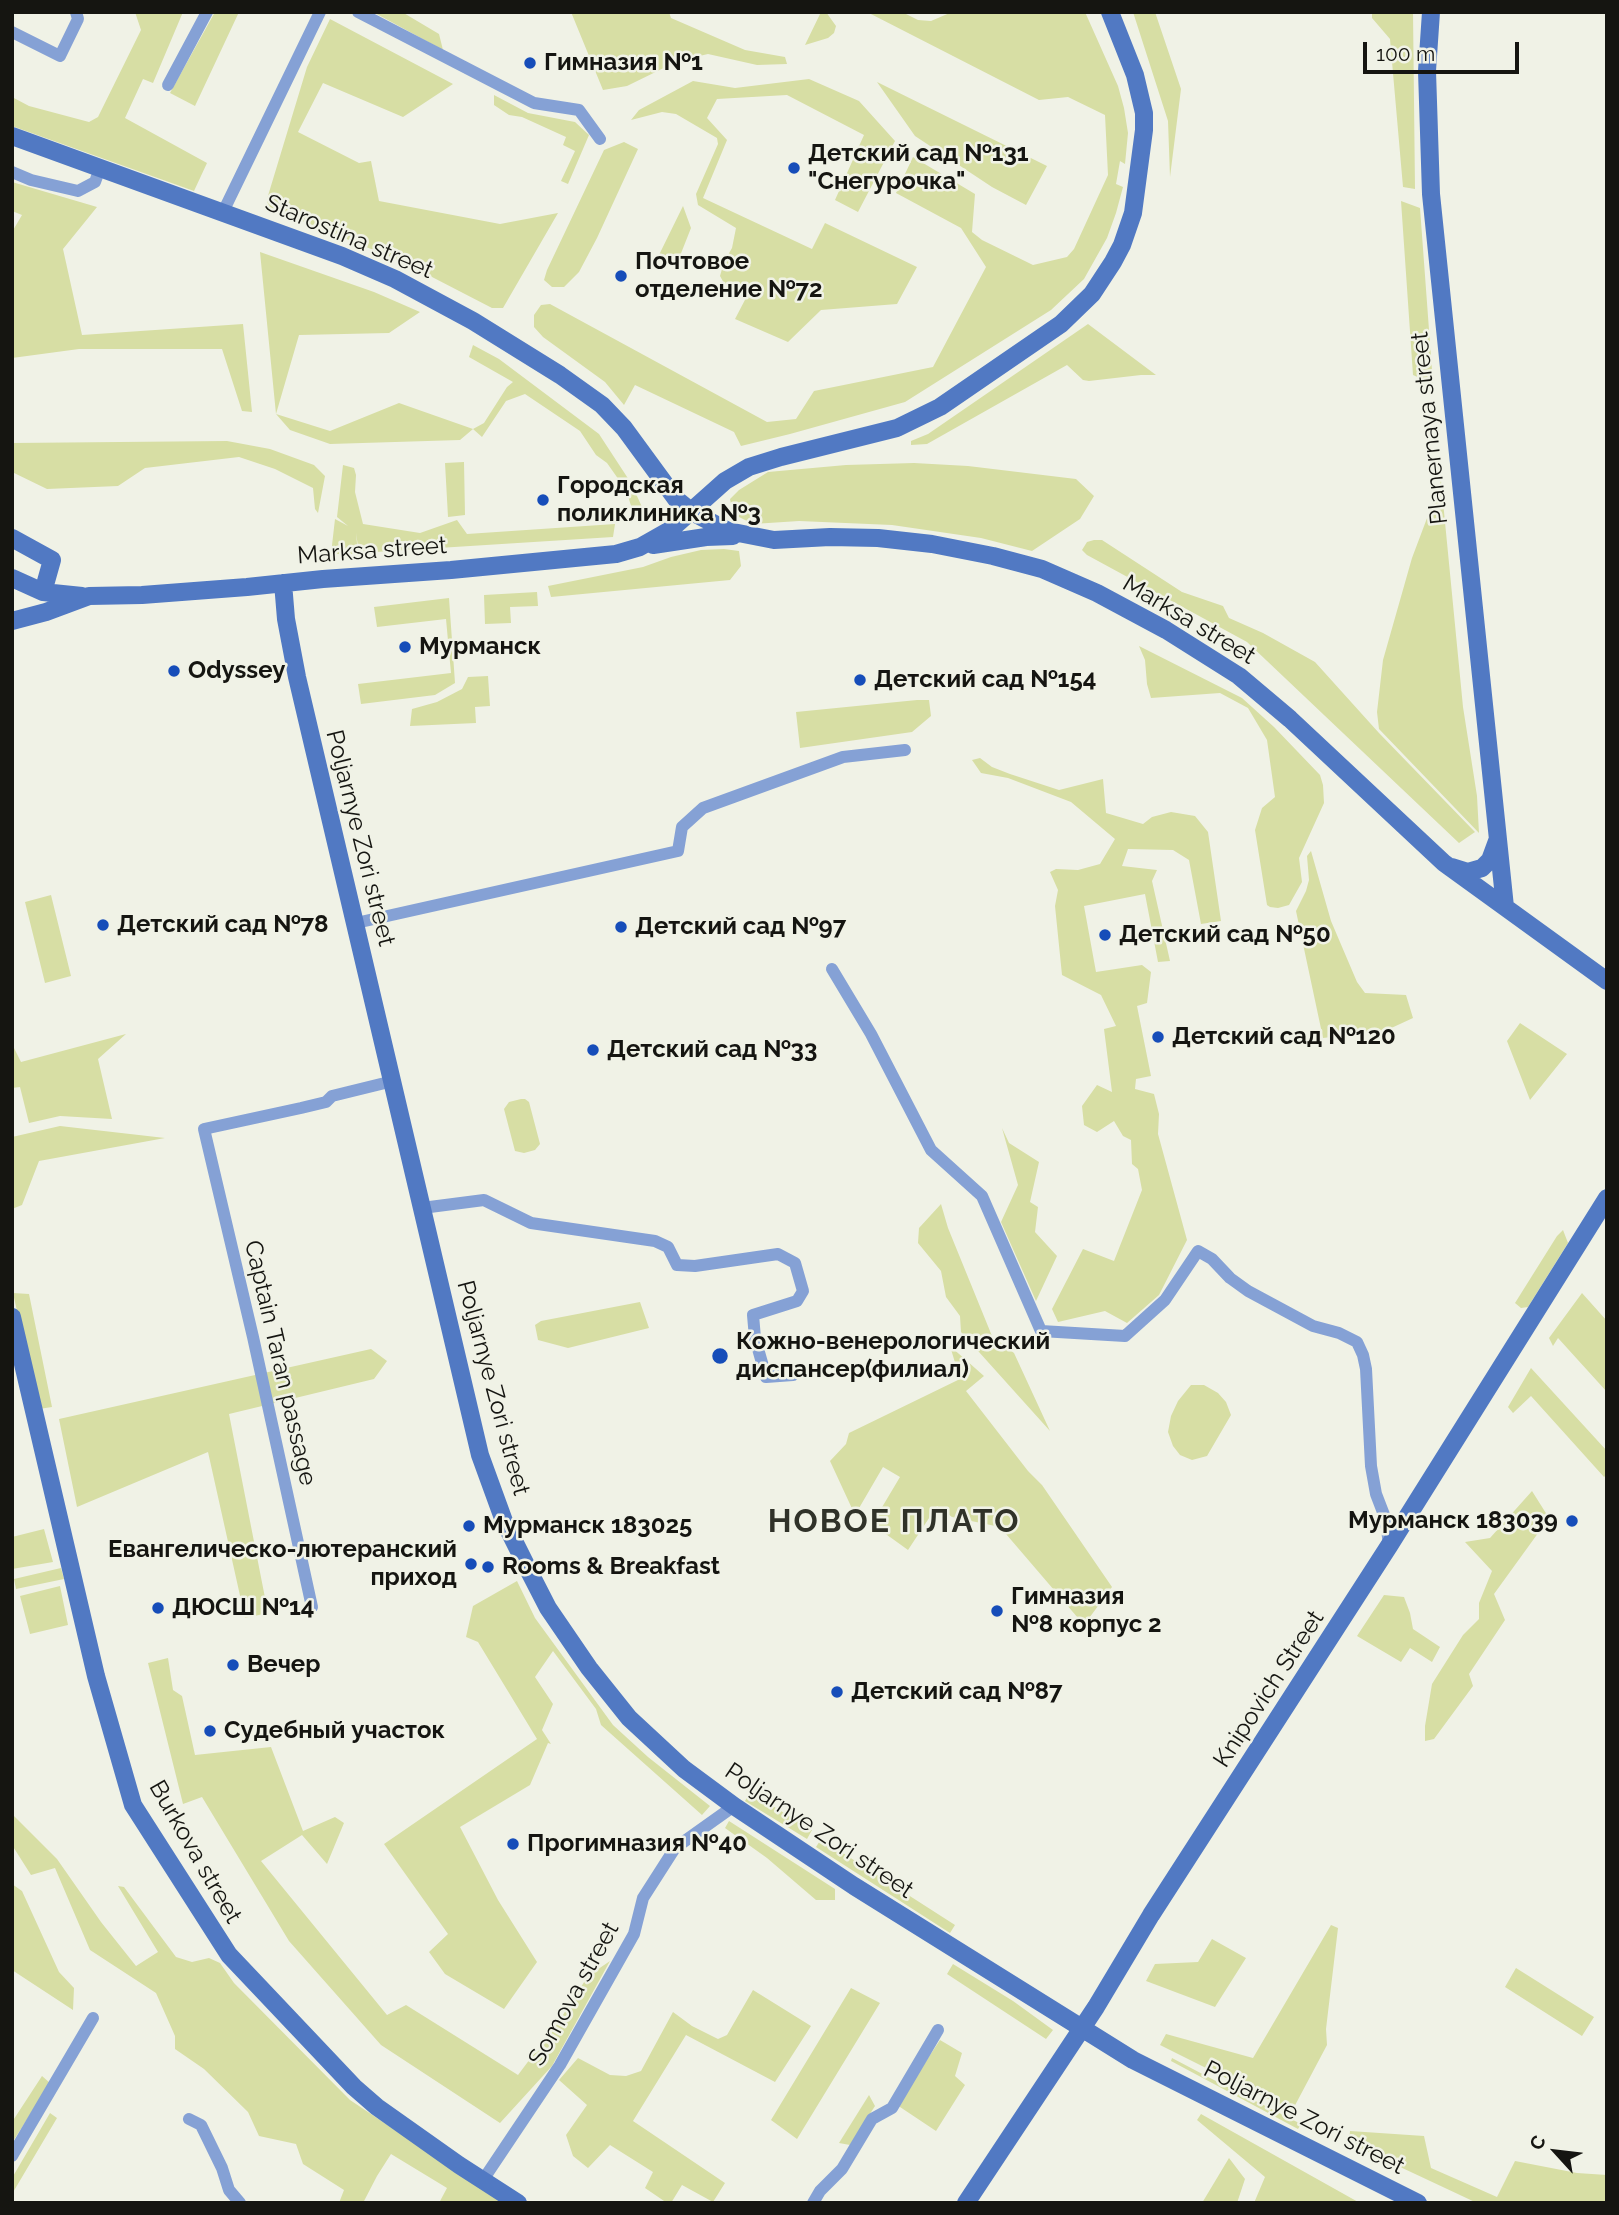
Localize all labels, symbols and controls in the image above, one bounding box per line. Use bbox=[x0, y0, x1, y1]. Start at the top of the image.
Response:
scale bar bbox=[1367, 28, 1523, 72]
text: 100 m bbox=[1376, 41, 1435, 66]
place label: Гимназия №1 bbox=[544, 49, 703, 77]
marker: Гимназия №1 bbox=[522, 55, 538, 71]
place label: Детский сад №131 "Снегурочка" bbox=[808, 140, 1029, 196]
marker: Детский сад №131 "Снегурочка" bbox=[786, 160, 802, 176]
street label: Starostina street bbox=[261, 189, 437, 285]
place label: Почтовое отделение №72 bbox=[635, 248, 823, 304]
marker: Почтовое отделение №72 bbox=[613, 268, 629, 284]
street label: Planernaya street bbox=[1406, 330, 1454, 526]
place label: Городская поликлиника №3 bbox=[557, 472, 761, 528]
marker: Городская поликлиника №3 bbox=[535, 492, 551, 508]
street label: Marksa street bbox=[296, 531, 448, 571]
street label: Marksa street bbox=[1117, 569, 1261, 671]
place label: Мурманск bbox=[419, 633, 541, 661]
marker: Мурманск bbox=[397, 639, 413, 655]
place label: Odyssey bbox=[188, 657, 285, 685]
marker: Odyssey bbox=[166, 663, 182, 679]
place label: Детский сад №154 bbox=[874, 666, 1096, 694]
marker: Детский сад №154 bbox=[852, 672, 868, 688]
street label: Poljarnye Zori street bbox=[319, 727, 401, 949]
place label: Детский сад №78 bbox=[117, 911, 329, 939]
place label: Детский сад №97 bbox=[635, 913, 846, 941]
marker: Детский сад №78 bbox=[95, 917, 111, 933]
marker: Детский сад №97 bbox=[613, 919, 629, 935]
place label: Детский сад №50 bbox=[1119, 921, 1331, 949]
marker: Детский сад №50 bbox=[1097, 927, 1113, 943]
place label: Детский сад №120 bbox=[1172, 1023, 1396, 1051]
marker: Детский сад №120 bbox=[1150, 1029, 1166, 1045]
place label: Детский сад №33 bbox=[607, 1036, 817, 1064]
marker: Детский сад №33 bbox=[585, 1042, 601, 1058]
street label: Captain Taran passage bbox=[238, 1238, 322, 1488]
street label: Poljarnye Zori street bbox=[450, 1277, 536, 1499]
place label: Кожно-венерологический диспансер(филиал) bbox=[736, 1328, 1050, 1384]
marker: Кожно-венерологический диспансер(филиал) bbox=[710, 1346, 730, 1366]
district label: НОВОЕ ПЛАТО bbox=[769, 1503, 1019, 1541]
place label: Мурманск 183039 bbox=[1348, 1507, 1558, 1535]
place label: Мурманск 183025 bbox=[483, 1512, 692, 1540]
marker: Мурманск 183039 bbox=[1564, 1513, 1580, 1529]
marker: Мурманск 183025 bbox=[461, 1518, 477, 1534]
place label: Евангелическо-лютеранский приход bbox=[108, 1536, 457, 1592]
place label: Rooms & Breakfast bbox=[502, 1553, 720, 1581]
marker: Евангелическо-лютеранский приход bbox=[463, 1556, 479, 1572]
marker: Rooms & Breakfast bbox=[480, 1559, 496, 1575]
place label: Гимназия №8 корпус 2 bbox=[1011, 1583, 1162, 1639]
place label: ДЮСШ №14 bbox=[172, 1594, 314, 1622]
marker: ДЮСШ №14 bbox=[150, 1600, 166, 1616]
marker: Гимназия №8 корпус 2 bbox=[989, 1603, 1005, 1619]
street label: Knipovich Street bbox=[1208, 1605, 1330, 1773]
place label: Вечер bbox=[247, 1651, 320, 1679]
marker: Вечер bbox=[225, 1657, 241, 1673]
place label: Детский сад №87 bbox=[851, 1678, 1063, 1706]
marker: Детский сад №87 bbox=[829, 1684, 845, 1700]
place label: Судебный участок bbox=[224, 1717, 445, 1745]
marker: Судебный участок bbox=[202, 1723, 218, 1739]
street label: Poljarnye Zori street bbox=[719, 1757, 919, 1905]
street label: Burkova street bbox=[143, 1776, 247, 1928]
place label: Прогимназия №40 bbox=[527, 1830, 747, 1858]
marker: Прогимназия №40 bbox=[505, 1836, 521, 1852]
street label: Somova street bbox=[523, 1917, 625, 2071]
street label: Poljarnye Zori street bbox=[1199, 2055, 1409, 2181]
north arrow bbox=[1521, 2117, 1591, 2187]
text: С bbox=[1525, 2132, 1550, 2153]

